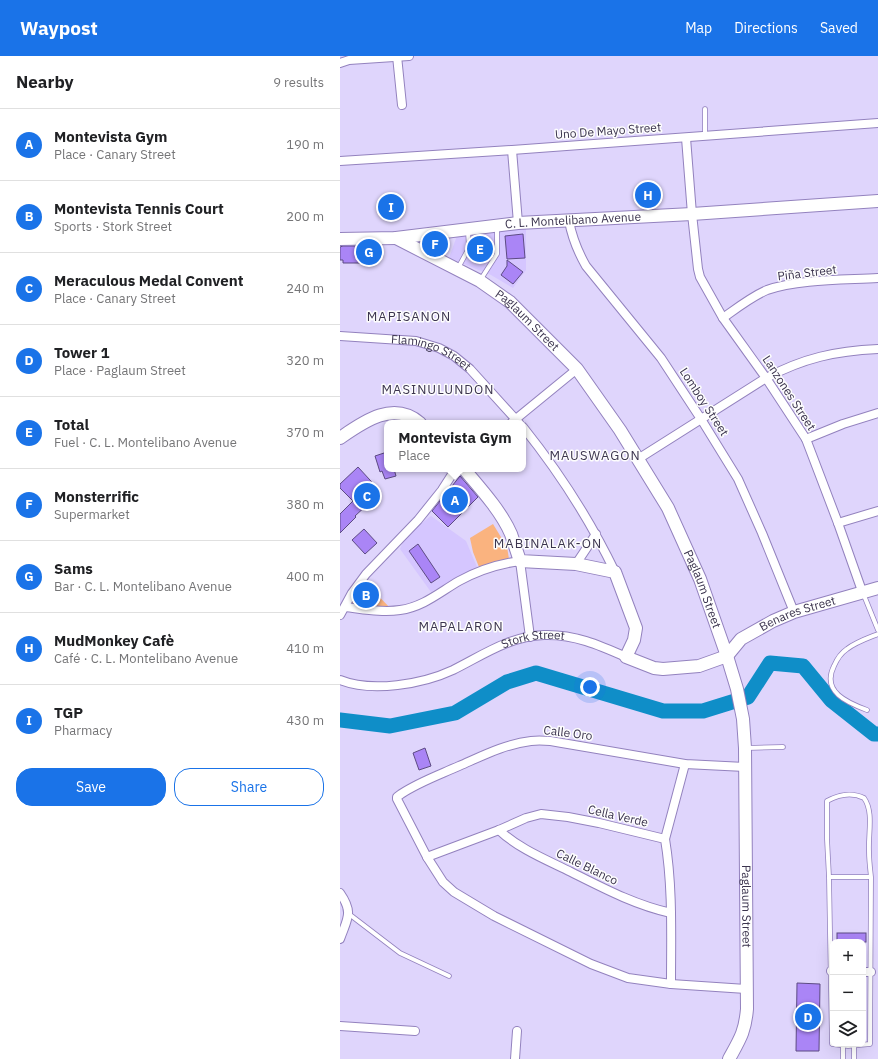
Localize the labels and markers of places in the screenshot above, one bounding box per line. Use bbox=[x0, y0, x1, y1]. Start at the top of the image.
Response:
pin: H bbox=[635, 180, 661, 210]
pin: I bbox=[378, 192, 404, 222]
pin: F bbox=[422, 229, 448, 259]
pin: E bbox=[467, 234, 493, 264]
pin: G bbox=[356, 237, 382, 267]
pin: C bbox=[354, 481, 380, 511]
pin: A bbox=[442, 485, 468, 515]
pin: B bbox=[353, 580, 379, 610]
pin: D bbox=[795, 1002, 821, 1032]

